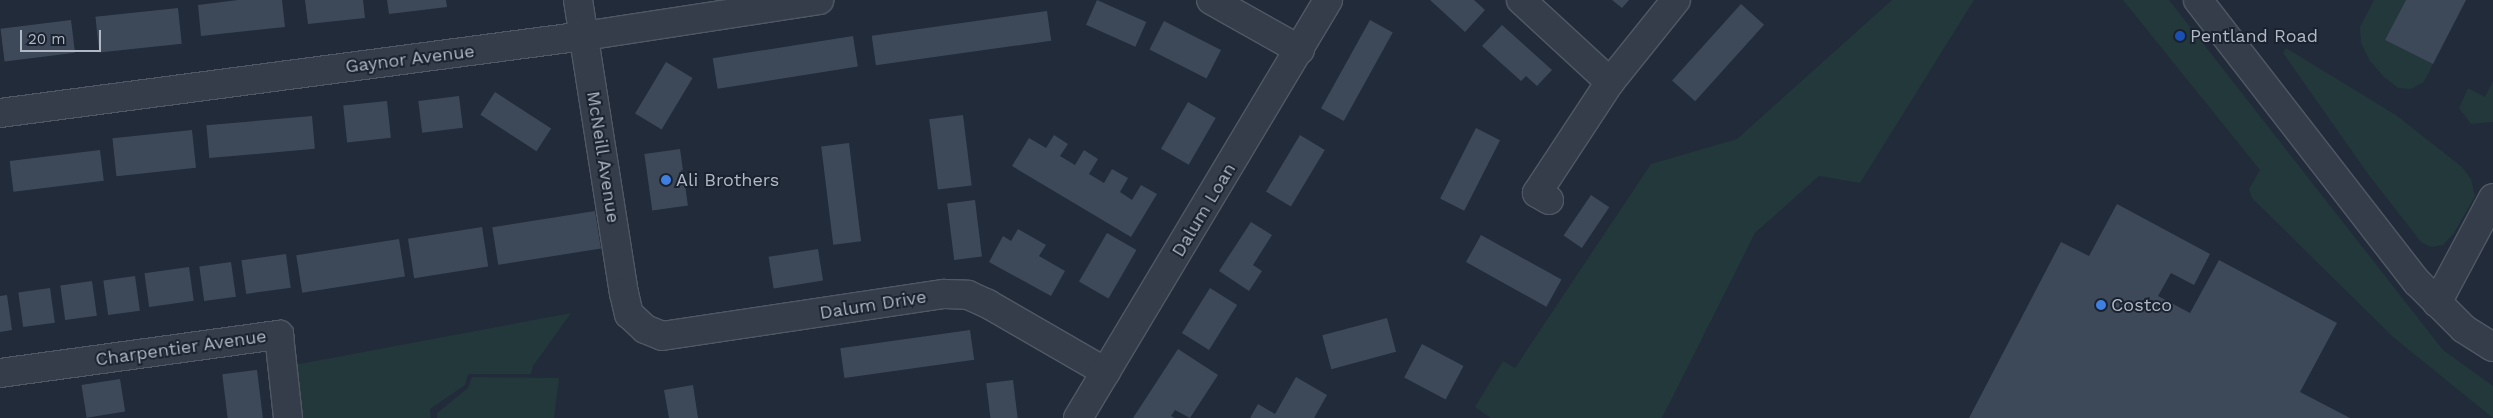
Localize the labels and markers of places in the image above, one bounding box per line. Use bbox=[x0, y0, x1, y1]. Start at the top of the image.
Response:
place label: Pentland Road bbox=[2190, 25, 2318, 47]
marker: Pentland Road bbox=[2174, 30, 2186, 42]
place label: Ali Brothers bbox=[676, 169, 779, 191]
marker: Ali Brothers bbox=[660, 174, 672, 186]
place label: Costco bbox=[2111, 294, 2172, 316]
marker: Costco bbox=[2095, 299, 2107, 311]

